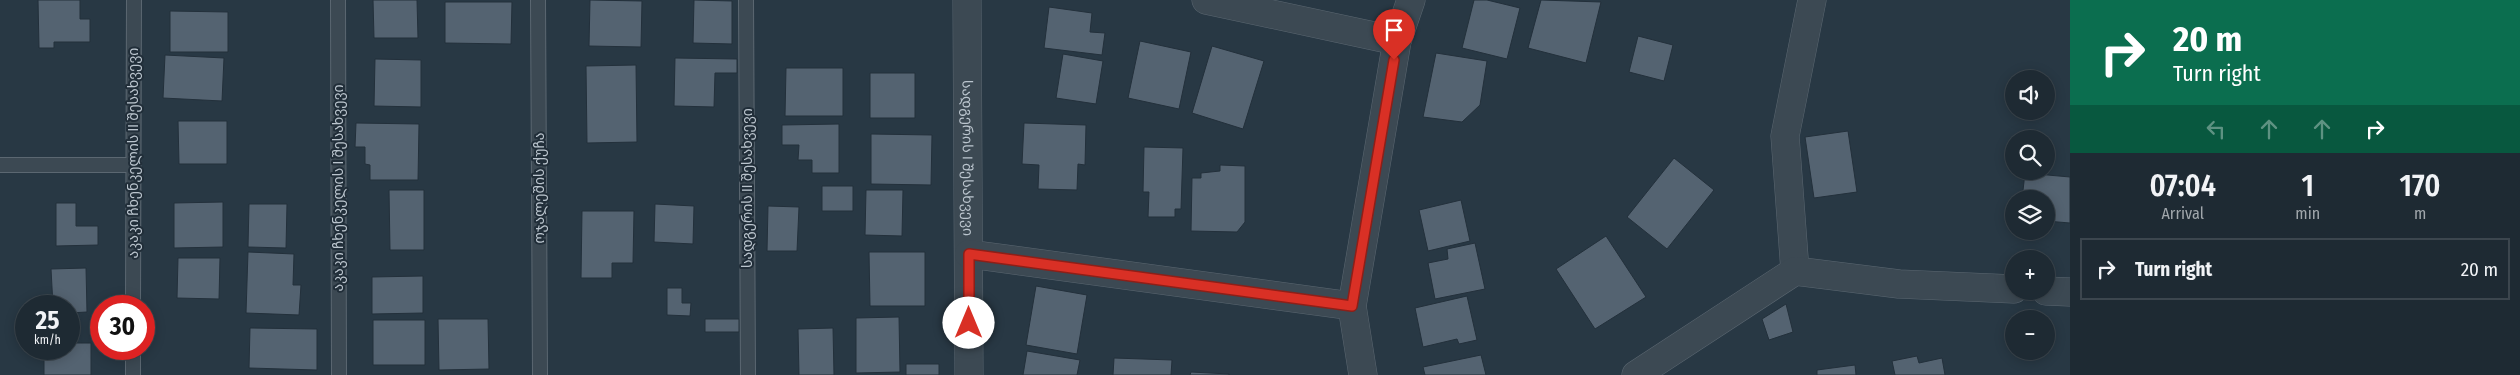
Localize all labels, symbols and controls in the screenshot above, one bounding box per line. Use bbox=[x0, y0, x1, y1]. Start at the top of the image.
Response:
pin bbox=[1373, 9, 1415, 60]
icon: arrive bbox=[1380, 16, 1408, 44]
text: 20 m bbox=[2173, 18, 2242, 60]
icon: right bbox=[2090, 20, 2155, 85]
street label: აკაკი ჩხენკელის II შესახვევი bbox=[125, 48, 142, 258]
text: Turn right bbox=[2173, 60, 2261, 87]
map controls bbox=[2005, 70, 2055, 360]
button: sound bbox=[2005, 70, 2055, 120]
street label: სადგერის I შესახვევი bbox=[958, 80, 976, 236]
street label: აკაკი ჩხენკელის I შესახვევი bbox=[330, 84, 347, 292]
street label: სადგერის II შესახვევი bbox=[739, 108, 756, 268]
icon: left bbox=[2202, 115, 2230, 143]
icon: ahead bbox=[2255, 115, 2283, 143]
icon: ahead bbox=[2308, 115, 2336, 143]
icon: right bbox=[2361, 115, 2389, 143]
button: search bbox=[2005, 130, 2055, 180]
street label: ოჯალეშის ქუჩა bbox=[531, 132, 548, 244]
text: 07:04 bbox=[2149, 168, 2216, 204]
text: 1 bbox=[2301, 168, 2314, 204]
text: 170 bbox=[2400, 168, 2441, 204]
button: layers bbox=[2005, 190, 2055, 240]
text: Arrival bbox=[2161, 204, 2204, 223]
text: min bbox=[2295, 204, 2320, 223]
text: m bbox=[2414, 204, 2426, 223]
button: + bbox=[2005, 250, 2055, 300]
icon: right bbox=[2092, 255, 2120, 283]
text: Turn right bbox=[2135, 258, 2212, 281]
text: 20 m bbox=[2461, 258, 2498, 281]
speed limit sign: 30 bbox=[90, 295, 155, 360]
position arrow bbox=[942, 296, 994, 348]
text: 25 bbox=[36, 306, 59, 336]
button: − bbox=[2005, 310, 2055, 360]
text: km/h bbox=[34, 333, 61, 347]

